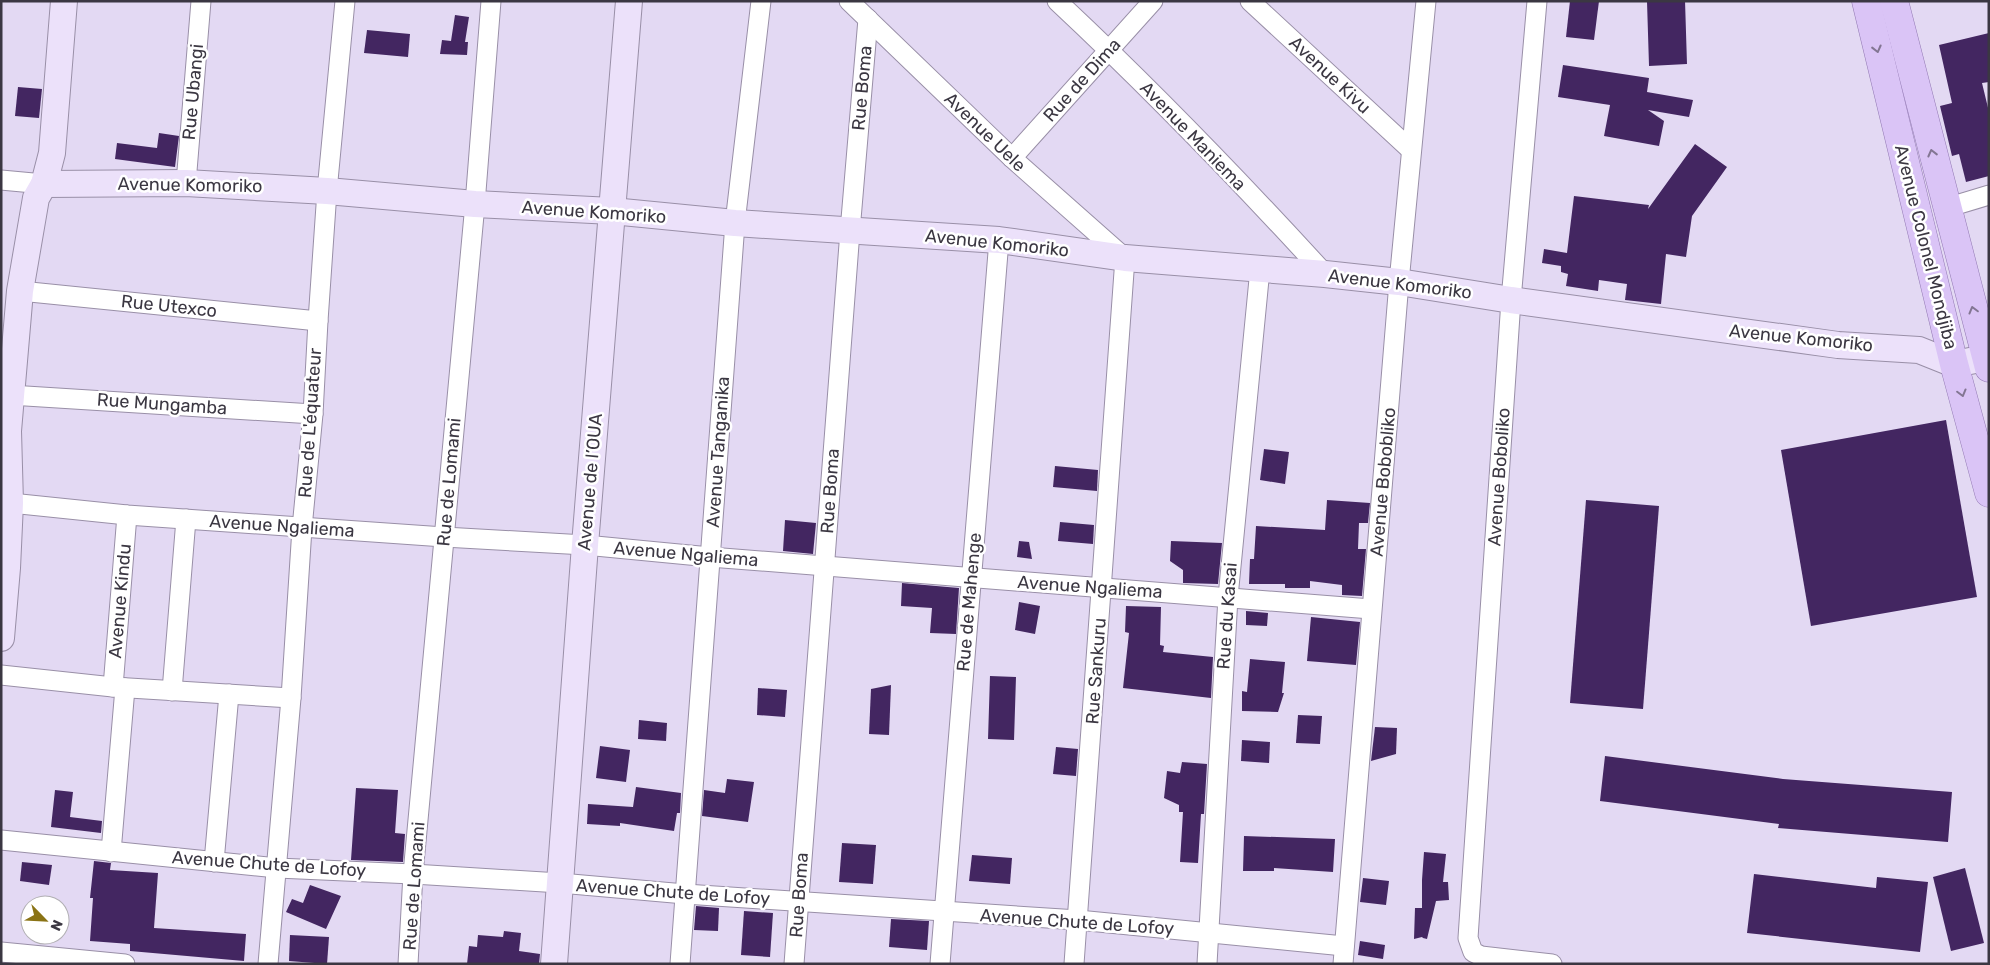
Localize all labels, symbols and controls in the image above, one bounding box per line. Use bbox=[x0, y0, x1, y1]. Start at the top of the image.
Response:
street label: Avenue Kivu bbox=[1285, 32, 1375, 118]
street label: Rue de Dima bbox=[1039, 34, 1125, 126]
street label: Rue Ubangi bbox=[178, 43, 208, 141]
street label: Rue Boma bbox=[847, 44, 877, 132]
one-way arrow bbox=[1871, 44, 1882, 53]
street label: Avenue Maniema bbox=[1135, 77, 1251, 195]
street label: Avenue Uele bbox=[940, 88, 1030, 176]
street label: Avenue Colonel Mondjiba bbox=[1890, 142, 1962, 352]
one-way arrow bbox=[1928, 150, 1938, 158]
street label: Avenue Komoriko bbox=[117, 173, 263, 197]
street label: Avenue Komoriko bbox=[521, 196, 667, 228]
street label: Avenue Komoriko bbox=[924, 224, 1070, 262]
street label: Avenue Komoriko bbox=[1327, 264, 1473, 304]
street label: Rue Utexco bbox=[120, 290, 218, 322]
one-way arrow bbox=[1969, 307, 1979, 315]
street label: Avenue Komoriko bbox=[1728, 319, 1874, 357]
street label: Rue de L'équateur bbox=[294, 347, 326, 499]
street label: Avenue Tanganika bbox=[702, 376, 734, 528]
street label: Rue Mungamba bbox=[96, 388, 228, 420]
one-way arrow bbox=[1956, 389, 1967, 398]
street label: Avenue Bobobliko bbox=[1366, 407, 1400, 557]
street label: Avenue Boboliko bbox=[1483, 407, 1515, 547]
street label: Avenue de l’OUA bbox=[573, 413, 607, 551]
street label: Rue de Lomami bbox=[432, 417, 466, 547]
street label: Rue Boma bbox=[816, 448, 844, 534]
street label: Avenue Ngaliema bbox=[209, 510, 355, 542]
street label: Rue de Mahenge bbox=[952, 532, 986, 672]
street label: Avenue Ngaliema bbox=[613, 537, 759, 571]
street label: Avenue Kindu bbox=[104, 543, 136, 659]
street label: Rue du Kasai bbox=[1212, 562, 1242, 670]
street label: Avenue Ngaliema bbox=[1017, 571, 1163, 603]
street label: Rue Sankuru bbox=[1081, 617, 1111, 725]
street label: Rue de Lomami bbox=[399, 821, 429, 951]
street label: Avenue Chute de Lofoy bbox=[171, 846, 367, 882]
street label: Rue Boma bbox=[785, 852, 813, 938]
street label: Avenue Chute de Lofoy bbox=[575, 874, 771, 910]
north arrow bbox=[20, 895, 70, 945]
street label: Avenue Chute de Lofoy bbox=[979, 904, 1175, 940]
text: N bbox=[47, 917, 66, 933]

